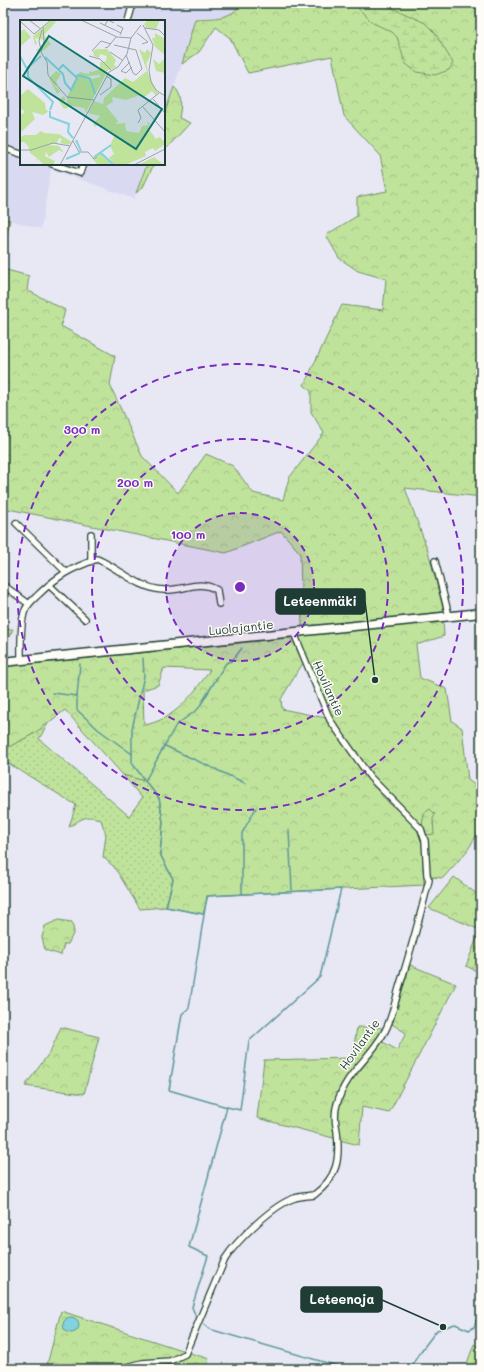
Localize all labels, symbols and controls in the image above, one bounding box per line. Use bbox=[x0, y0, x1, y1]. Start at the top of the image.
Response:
inset map bbox=[20, 20, 165, 165]
text: 300 m bbox=[64, 421, 100, 437]
text: 200 m bbox=[117, 474, 153, 490]
text: 100 m bbox=[171, 526, 205, 542]
centre of rings bbox=[233, 580, 247, 594]
callout: Leteenmäki bbox=[276, 589, 365, 614]
text: Leteenmäki bbox=[283, 592, 357, 609]
street label: Luolajantie bbox=[208, 616, 274, 638]
street label: Hovilantie bbox=[310, 658, 348, 718]
street label: Hovilantie bbox=[335, 1015, 383, 1073]
callout: Leteenoja bbox=[301, 1287, 382, 1312]
text: Leteenoja bbox=[310, 1290, 374, 1307]

